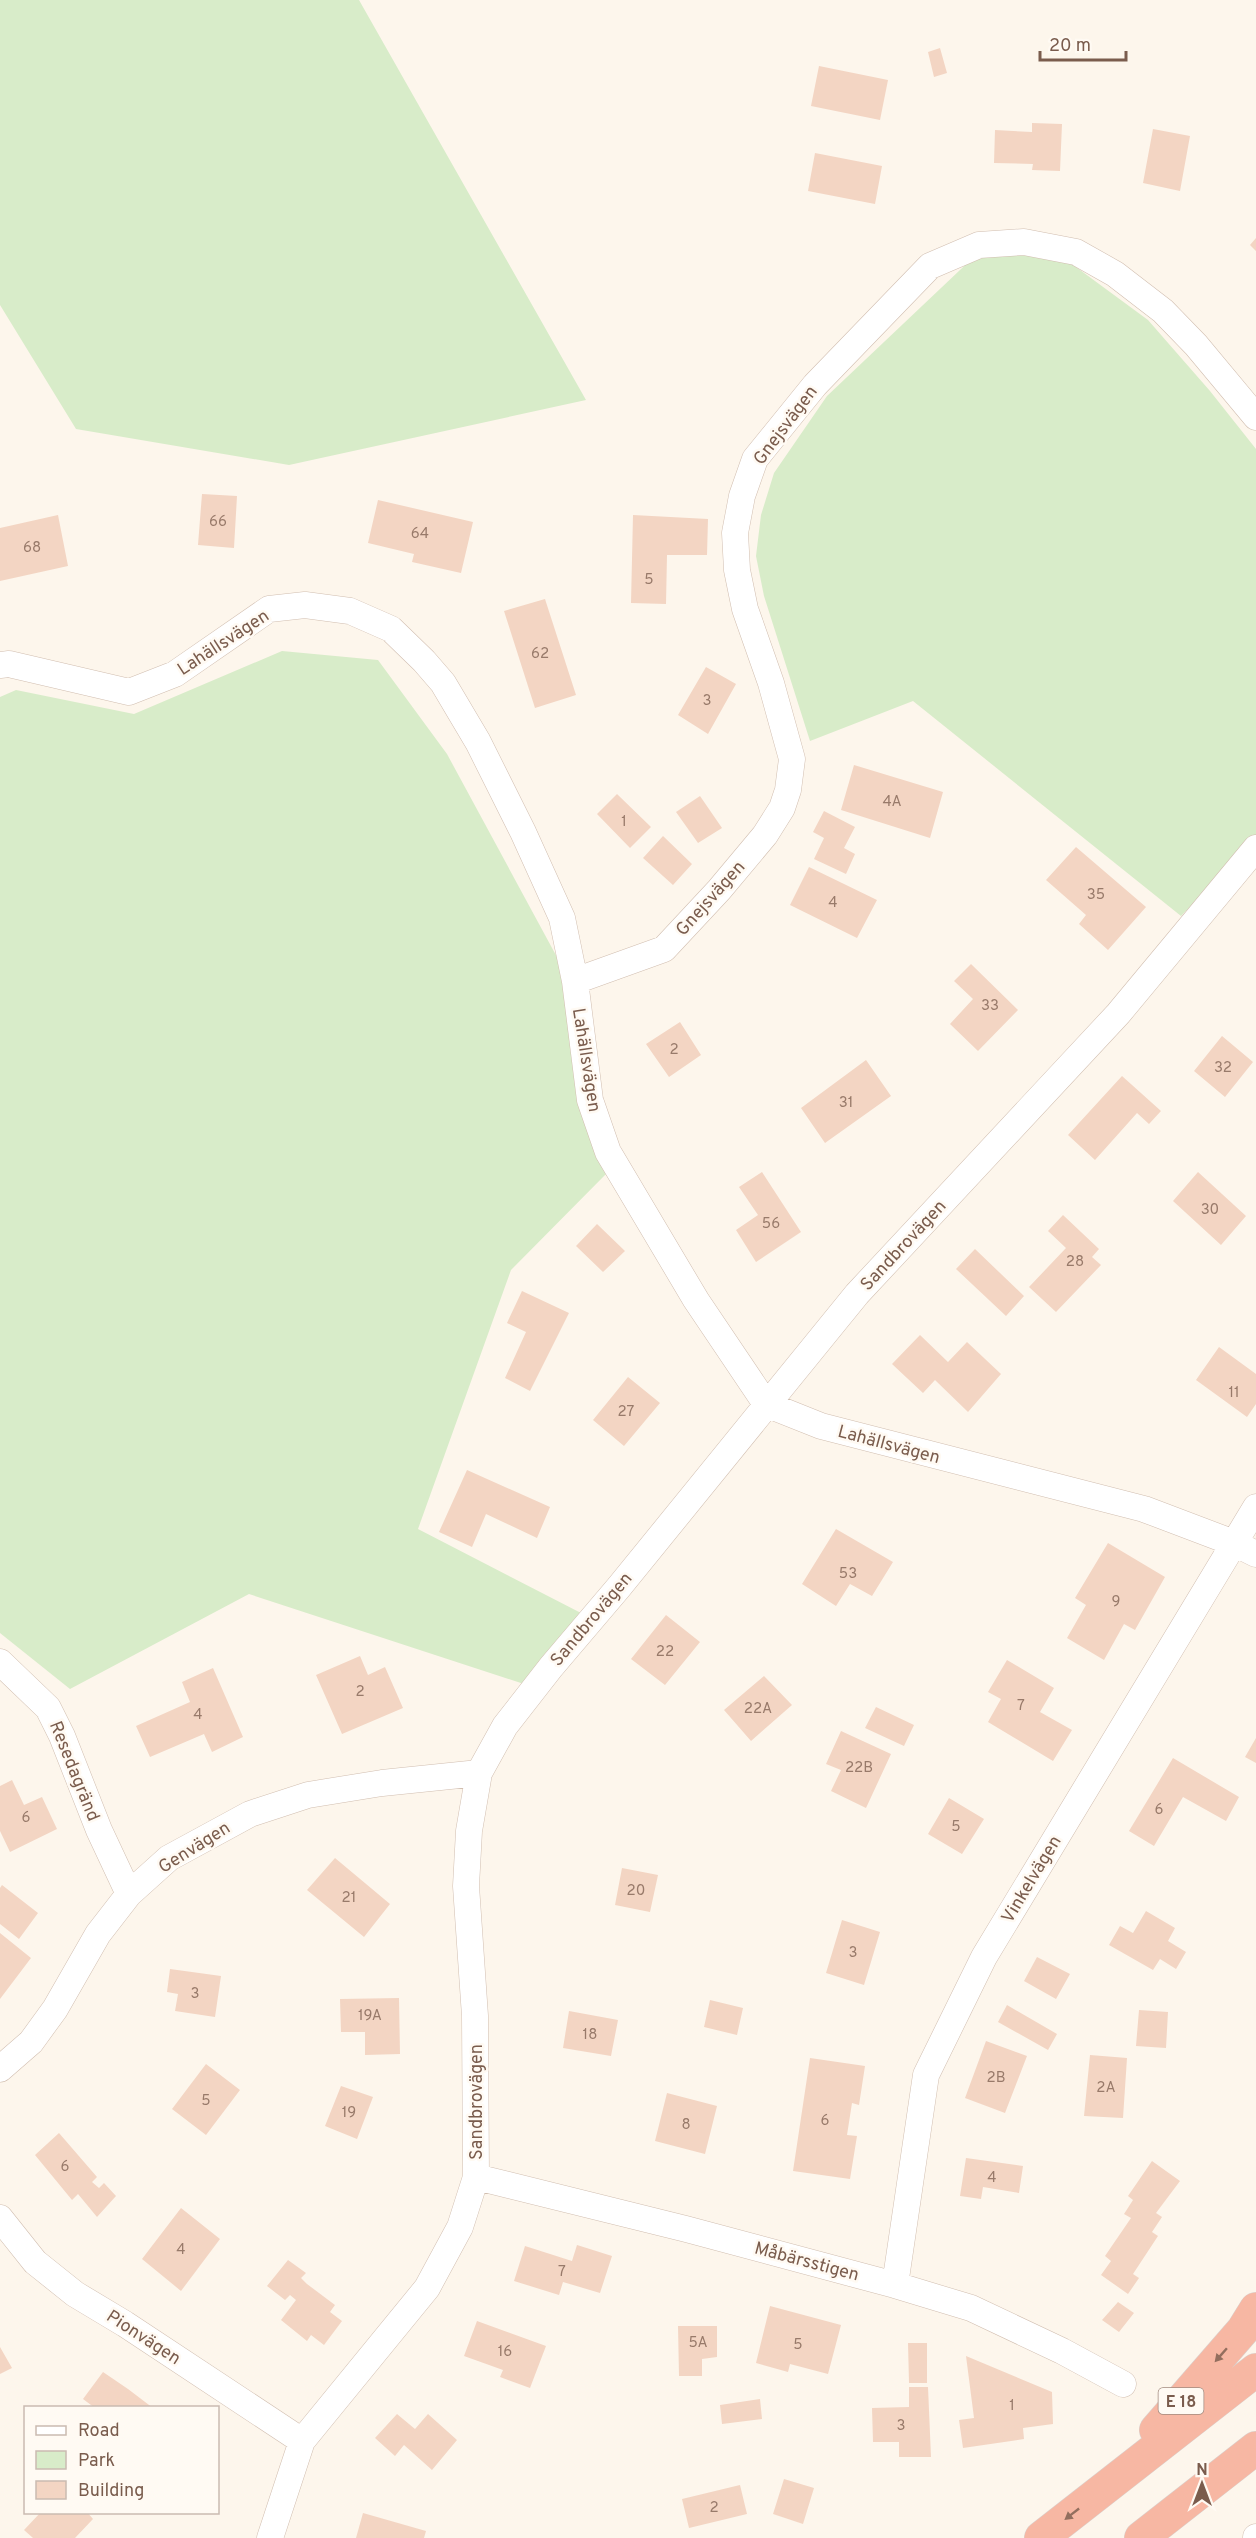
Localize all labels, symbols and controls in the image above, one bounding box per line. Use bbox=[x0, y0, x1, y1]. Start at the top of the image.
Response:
scale bar bbox=[1040, 24, 1126, 62]
text: 20 m bbox=[1049, 35, 1091, 58]
street label: Gnejsvägen bbox=[749, 382, 824, 470]
house number: 66 bbox=[209, 513, 227, 532]
house number: 64 bbox=[411, 525, 429, 544]
house number: 68 bbox=[23, 539, 41, 558]
house number: 5 bbox=[644, 571, 654, 590]
street label: Lahällsvägen bbox=[173, 605, 274, 682]
house number: 62 bbox=[531, 645, 549, 664]
house number: 3 bbox=[702, 692, 712, 711]
house number: 4A bbox=[882, 793, 902, 812]
house number: 1 bbox=[621, 813, 627, 832]
street label: Gnejsvägen bbox=[671, 857, 751, 941]
house number: 35 bbox=[1087, 886, 1105, 905]
house number: 4 bbox=[828, 894, 838, 913]
house number: 33 bbox=[981, 997, 999, 1016]
street label: Lahällsvägen bbox=[566, 1007, 605, 1114]
house number: 2 bbox=[669, 1041, 679, 1060]
house number: 32 bbox=[1214, 1059, 1232, 1078]
house number: 31 bbox=[839, 1094, 853, 1113]
street label: Sandbrovägen bbox=[856, 1196, 952, 1296]
house number: 30 bbox=[1201, 1201, 1219, 1220]
house number: 56 bbox=[762, 1215, 780, 1234]
house number: 28 bbox=[1066, 1253, 1084, 1272]
house number: 11 bbox=[1228, 1384, 1240, 1403]
house number: 27 bbox=[618, 1403, 635, 1422]
street label: Lahällsvägen bbox=[835, 1421, 942, 1470]
house number: 53 bbox=[839, 1565, 857, 1584]
street label: Sandbrovägen bbox=[546, 1568, 638, 1672]
house number: 9 bbox=[1112, 1593, 1120, 1612]
house number: 22 bbox=[656, 1643, 674, 1662]
house number: 2 bbox=[355, 1683, 365, 1702]
house number: 7 bbox=[1017, 1697, 1025, 1716]
house number: 22A bbox=[744, 1700, 772, 1719]
house number: 4 bbox=[193, 1706, 203, 1725]
street label: Resedagränd bbox=[43, 1718, 104, 1825]
house number: 22B bbox=[845, 1759, 873, 1778]
house number: 6 bbox=[1155, 1801, 1164, 1820]
house number: 6 bbox=[22, 1809, 31, 1828]
street label: Genvägen bbox=[154, 1817, 235, 1879]
house number: 5 bbox=[951, 1818, 961, 1837]
street label: Vinkelvägen bbox=[997, 1832, 1067, 1928]
house number: 20 bbox=[627, 1882, 645, 1901]
house number: 21 bbox=[342, 1889, 356, 1908]
house number: 3 bbox=[848, 1944, 858, 1963]
house number: 3 bbox=[190, 1985, 200, 2004]
house number: 19A bbox=[358, 2007, 382, 2026]
house number: 18 bbox=[583, 2026, 597, 2045]
street label: Sandbrovägen bbox=[466, 2044, 489, 2160]
house number: 2B bbox=[986, 2069, 1006, 2088]
house number: 2A bbox=[1096, 2079, 1116, 2098]
house number: 5 bbox=[201, 2092, 211, 2111]
house number: 19 bbox=[342, 2104, 356, 2123]
house number: 6 bbox=[821, 2112, 830, 2131]
house number: 8 bbox=[681, 2116, 691, 2135]
house number: 6 bbox=[61, 2158, 70, 2177]
house number: 4 bbox=[987, 2169, 997, 2188]
street label: Måbärsstigen bbox=[752, 2237, 862, 2287]
house number: 4 bbox=[176, 2241, 186, 2260]
house number: 7 bbox=[558, 2263, 566, 2282]
street label: Pionvägen bbox=[102, 2306, 185, 2371]
house number: 5A bbox=[688, 2334, 708, 2353]
house number: 5 bbox=[793, 2336, 803, 2355]
house number: 16 bbox=[498, 2343, 512, 2362]
one-way arrow bbox=[1215, 2347, 1228, 2362]
road number: E 18 bbox=[1158, 2388, 1204, 2414]
house number: 1 bbox=[1009, 2397, 1015, 2416]
legend bbox=[24, 2406, 219, 2514]
house number: 3 bbox=[896, 2417, 906, 2436]
text: Road bbox=[78, 2420, 120, 2443]
text: Park bbox=[78, 2450, 115, 2473]
north arrow bbox=[1172, 2454, 1232, 2514]
text: N bbox=[1196, 2461, 1208, 2481]
text: Building bbox=[78, 2480, 144, 2503]
house number: 2 bbox=[709, 2499, 719, 2518]
one-way arrow bbox=[1065, 2508, 1081, 2520]

